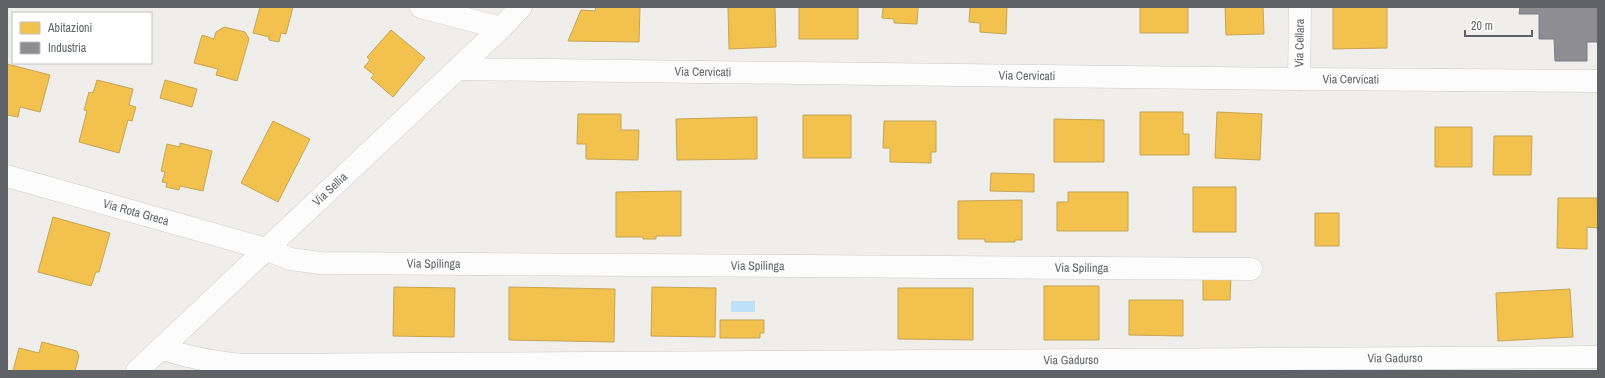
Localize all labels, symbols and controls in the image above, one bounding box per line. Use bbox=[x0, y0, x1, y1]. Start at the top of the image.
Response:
legend bbox=[12, 12, 152, 64]
scale bar bbox=[1465, 12, 1532, 38]
street label: Via Cellara bbox=[1291, 18, 1308, 67]
text: 20 m bbox=[1471, 18, 1493, 34]
text: Abitazioni bbox=[47, 20, 92, 36]
text: Industria bbox=[48, 40, 87, 56]
street label: Via Cervicati bbox=[674, 64, 731, 80]
street label: Via Cervicati bbox=[998, 67, 1055, 84]
street label: Via Cervicati bbox=[1322, 71, 1379, 88]
street label: Via Sellia bbox=[309, 169, 351, 210]
street label: Via Rota Greca bbox=[101, 195, 171, 229]
street label: Via Spilinga bbox=[407, 256, 461, 272]
street label: Via Spilinga bbox=[731, 258, 785, 274]
street label: Via Spilinga bbox=[1055, 260, 1109, 276]
street label: Via Gadurso bbox=[1367, 350, 1423, 366]
street label: Via Gadurso bbox=[1043, 352, 1099, 368]

